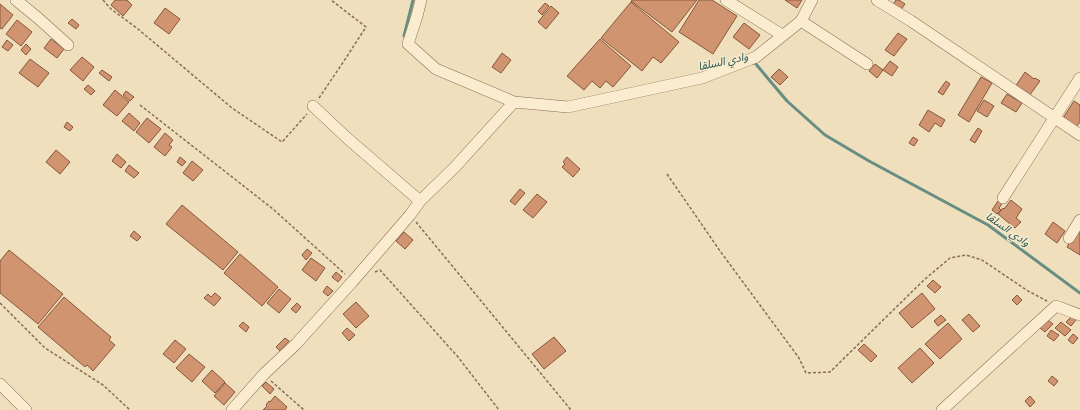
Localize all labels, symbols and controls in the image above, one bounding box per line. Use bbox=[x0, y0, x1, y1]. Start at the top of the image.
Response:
water label: وادي السلقا bbox=[697, 49, 750, 76]
water label: وادي السلقا bbox=[982, 209, 1033, 251]

